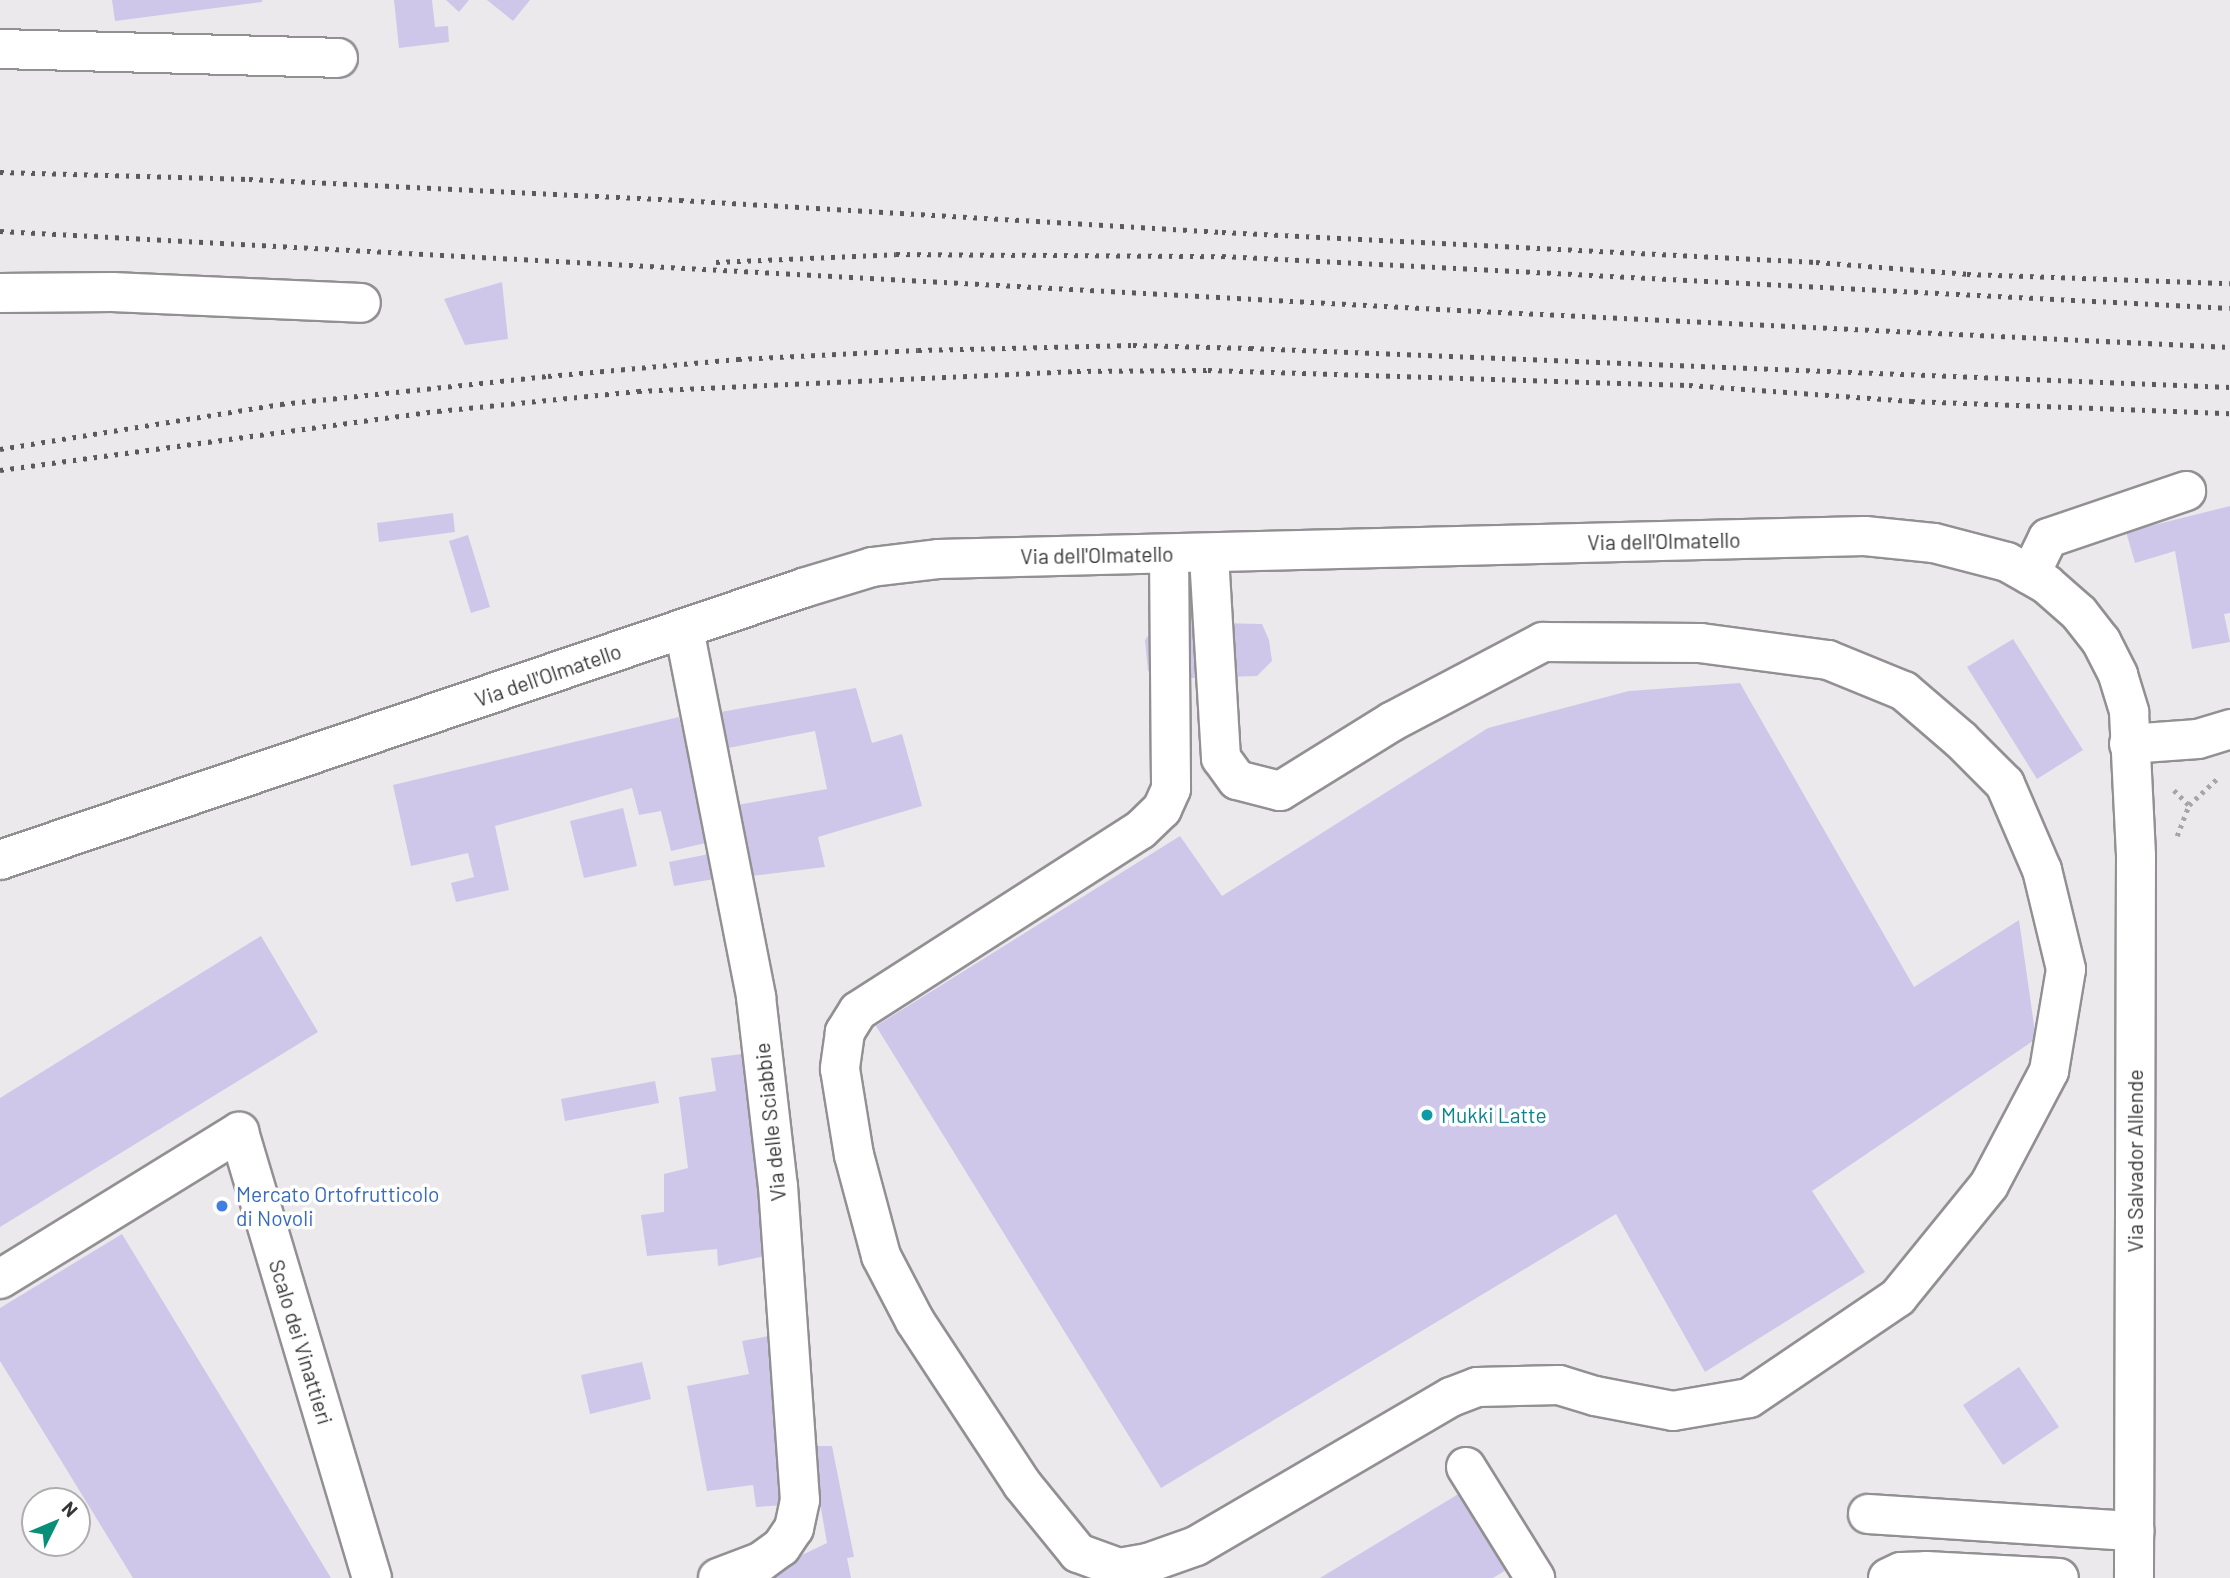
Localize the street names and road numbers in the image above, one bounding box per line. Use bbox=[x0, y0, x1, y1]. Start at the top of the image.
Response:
street label: Via dell'Olmatello bbox=[1587, 527, 1741, 555]
street label: Via dell'Olmatello bbox=[1020, 541, 1174, 569]
street label: Via dell'Olmatello bbox=[471, 638, 625, 712]
street label: Via delle Sciabbie bbox=[749, 1042, 791, 1202]
street label: Via Salvador Allende bbox=[2122, 1069, 2148, 1253]
street label: Scalo dei Vinattieri bbox=[264, 1256, 338, 1428]

